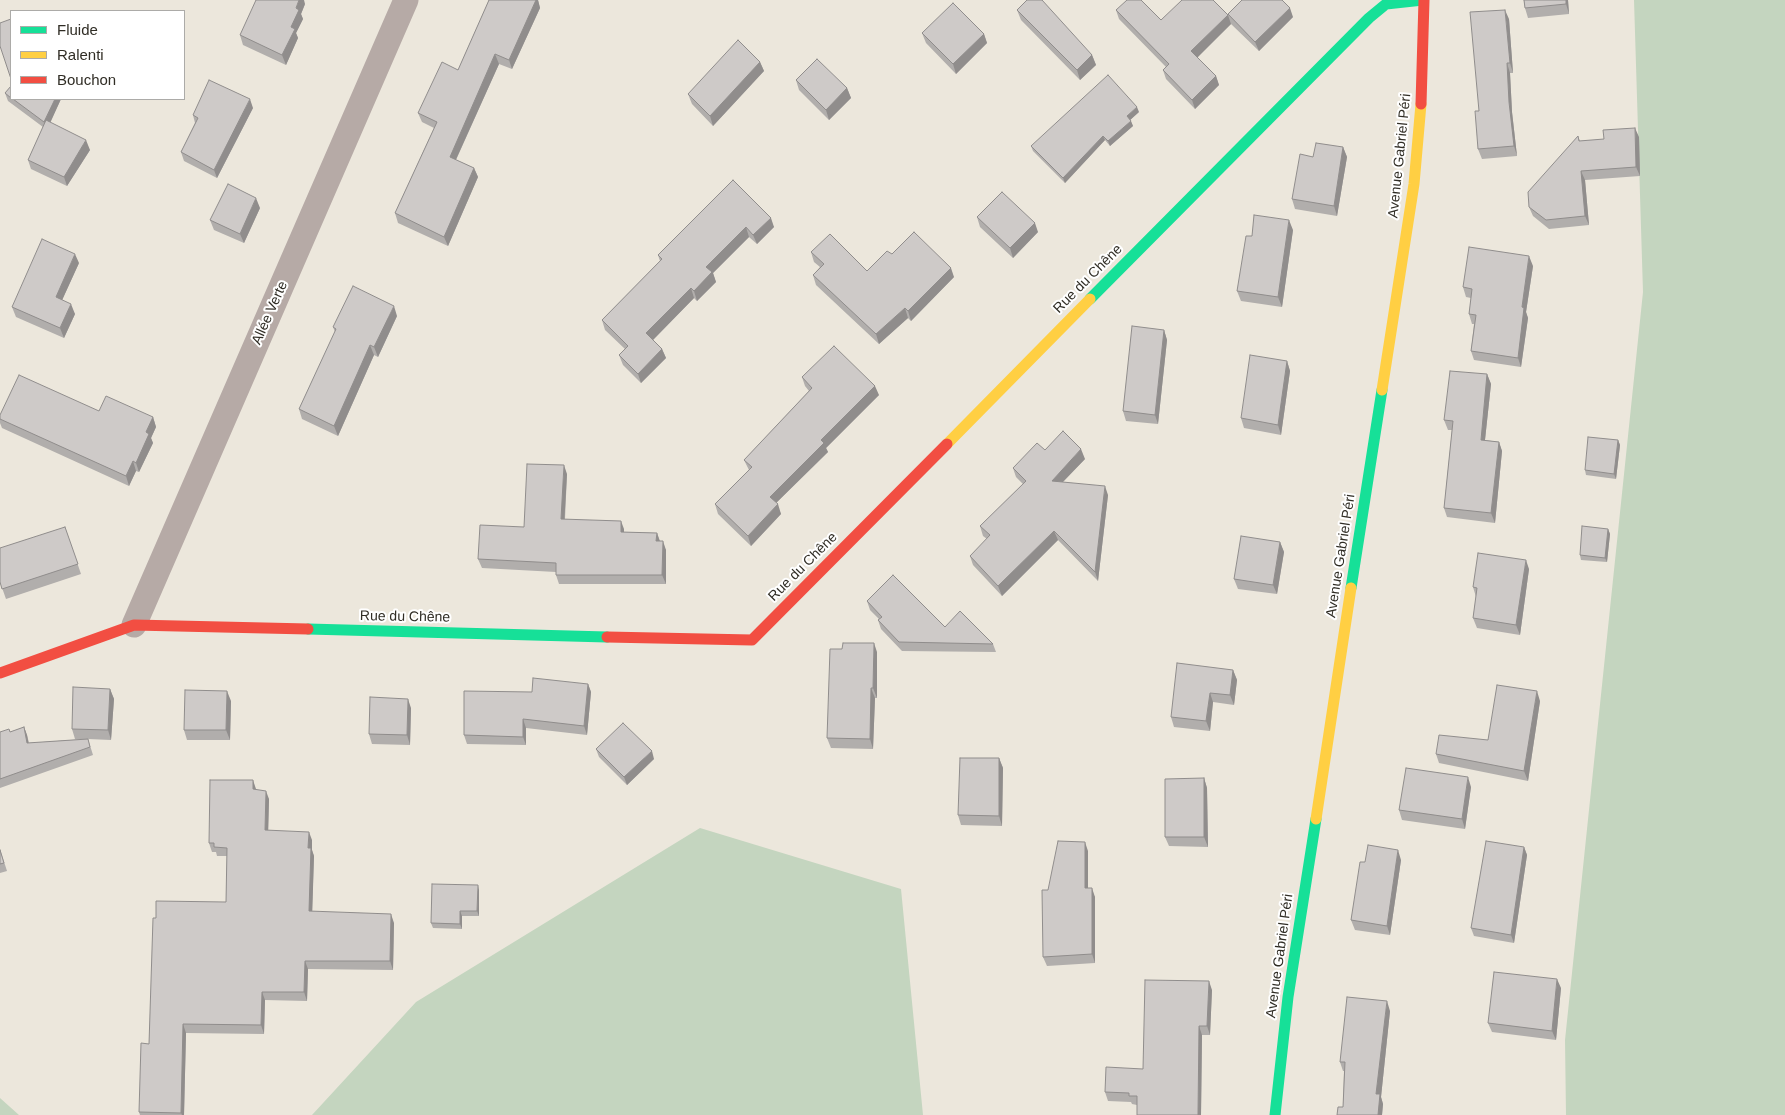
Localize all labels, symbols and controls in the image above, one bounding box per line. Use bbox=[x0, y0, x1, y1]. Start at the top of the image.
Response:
legend bbox=[10, 10, 185, 100]
text: Fluide bbox=[57, 21, 98, 38]
text: Ralenti bbox=[57, 46, 104, 63]
text: Bouchon bbox=[57, 71, 116, 88]
street label: Avenue Gabriel Péri bbox=[1385, 93, 1415, 219]
street label: Rue du Chêne bbox=[1050, 241, 1126, 317]
street label: Allée Verte bbox=[249, 279, 291, 347]
street label: Avenue Gabriel Péri bbox=[1323, 493, 1359, 619]
street label: Rue du Chêne bbox=[765, 529, 841, 605]
street label: Rue du Chêne bbox=[360, 608, 450, 626]
street label: Avenue Gabriel Péri bbox=[1263, 893, 1297, 1019]

